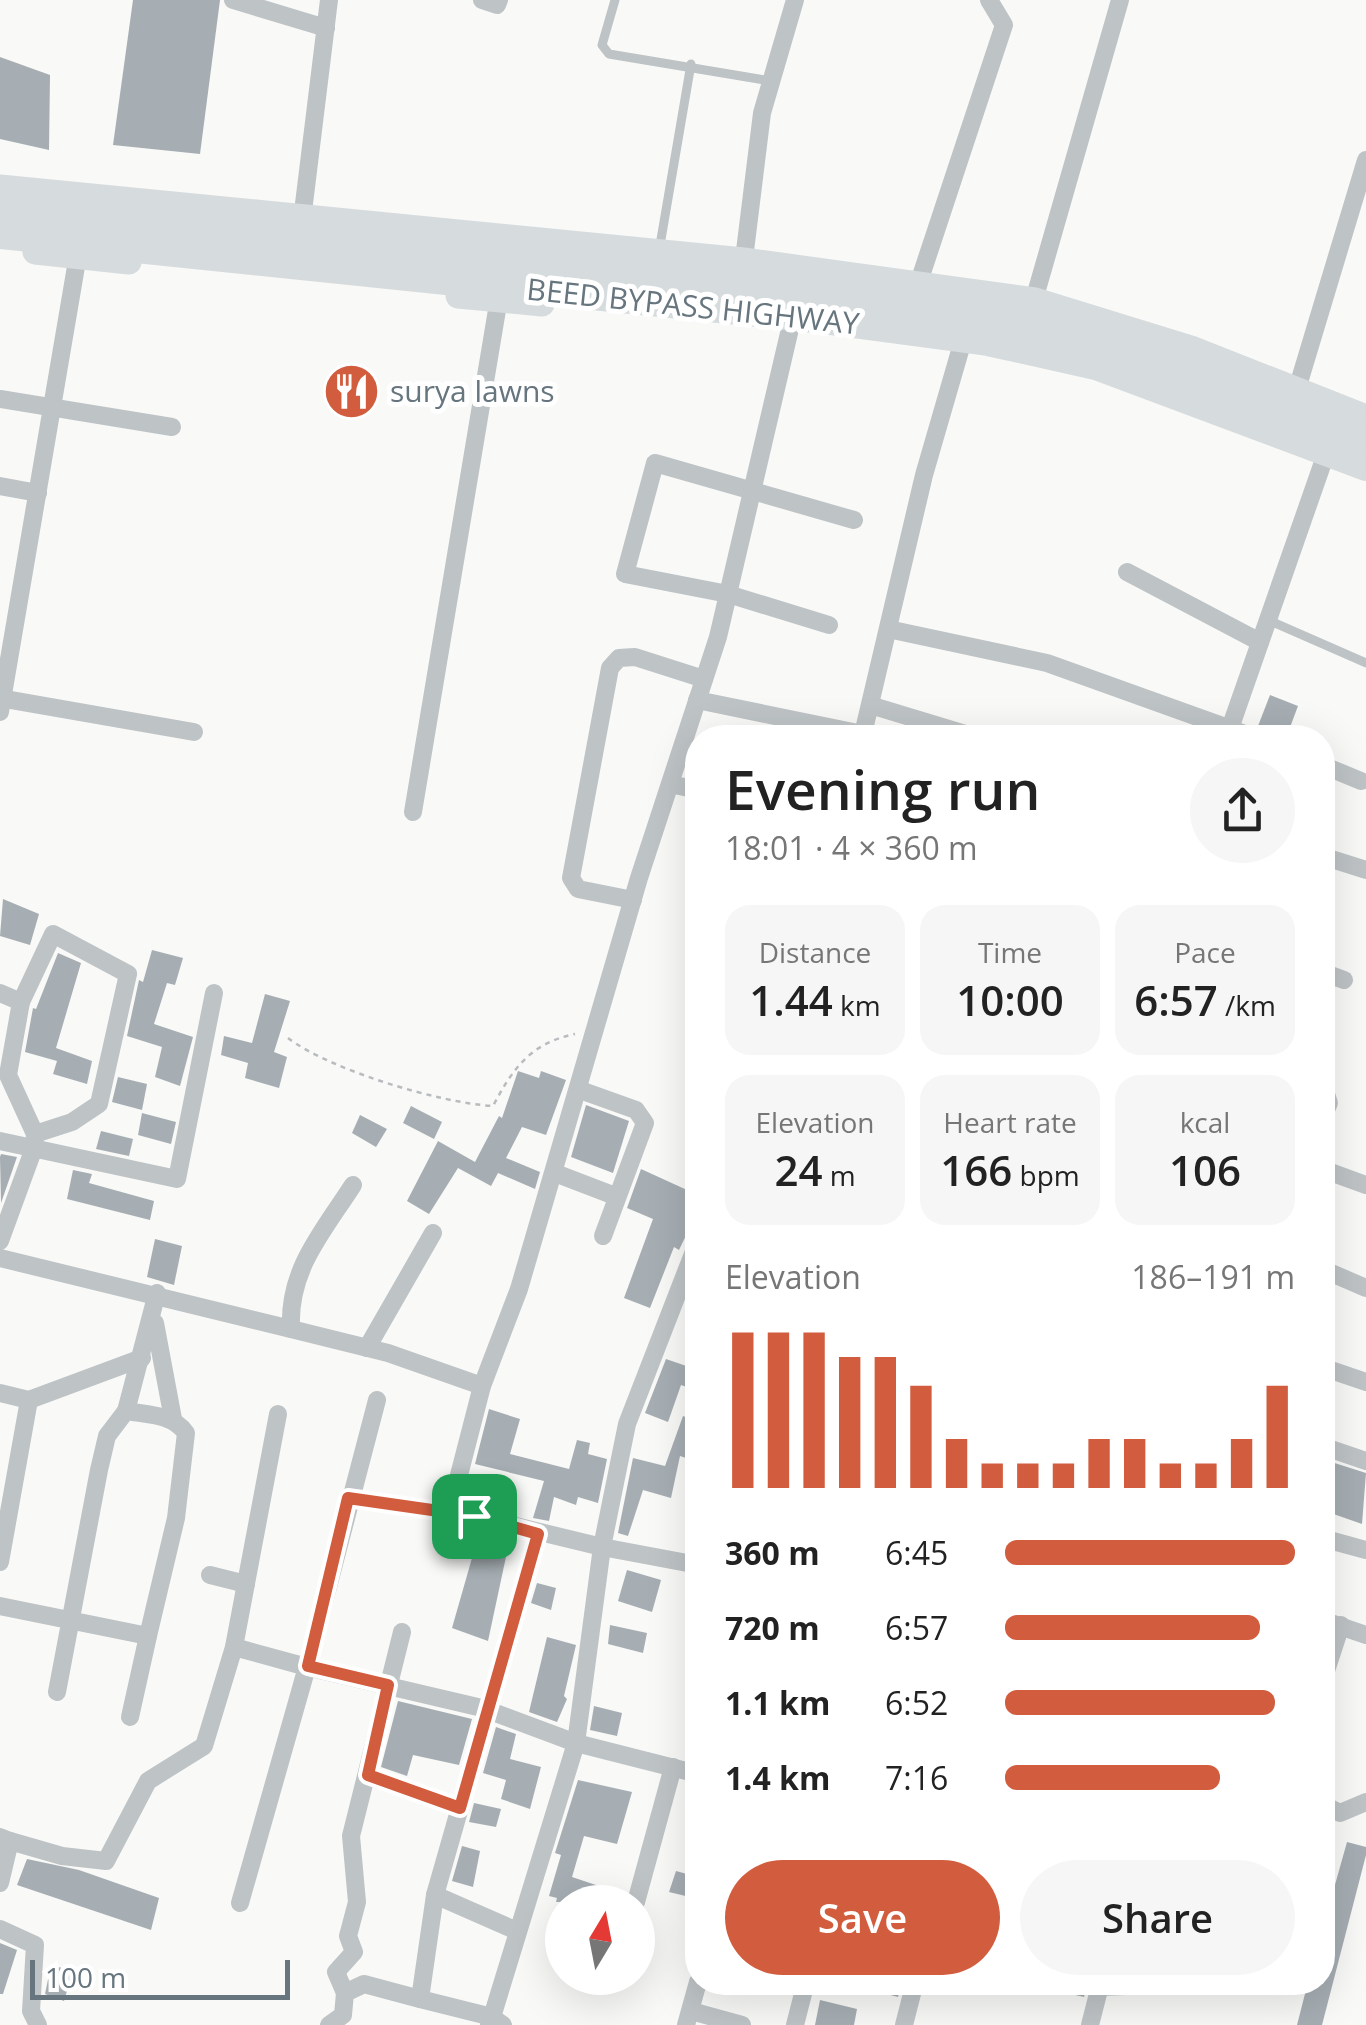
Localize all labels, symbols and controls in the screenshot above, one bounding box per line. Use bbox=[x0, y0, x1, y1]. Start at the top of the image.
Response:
street label: BEED BYPASS HIGHWAY bbox=[525, 268, 862, 343]
restaurant icon: surya lawns bbox=[321, 362, 381, 422]
place label: surya lawns bbox=[390, 370, 555, 411]
text: Evening run bbox=[725, 751, 1040, 826]
button: share bbox=[1190, 758, 1295, 863]
text: 18:01 · 4 × 360 m bbox=[725, 826, 978, 869]
text: Distance bbox=[759, 933, 871, 971]
text: Time bbox=[978, 933, 1042, 971]
text: Pace bbox=[1174, 933, 1236, 971]
text: 1.44 bbox=[749, 971, 833, 1028]
text: 10:00 bbox=[956, 971, 1064, 1028]
text: 6:57 bbox=[1134, 971, 1218, 1028]
text: km bbox=[833, 986, 881, 1024]
text: /km bbox=[1218, 986, 1276, 1024]
text: Elevation bbox=[756, 1103, 874, 1141]
text: Heart rate bbox=[943, 1103, 1077, 1141]
text: kcal bbox=[1180, 1103, 1230, 1141]
text: 24 bbox=[774, 1141, 822, 1198]
text: 166 bbox=[940, 1141, 1012, 1198]
text: 106 bbox=[1169, 1141, 1241, 1198]
text: m bbox=[822, 1156, 856, 1194]
text: bpm bbox=[1012, 1156, 1080, 1194]
text: Elevation bbox=[725, 1255, 861, 1298]
text: 186–191 m bbox=[1131, 1255, 1295, 1298]
pin bbox=[432, 1474, 517, 1559]
icon: arrive bbox=[447, 1489, 502, 1544]
text: 360 m bbox=[725, 1531, 820, 1574]
text: 6:45 bbox=[885, 1531, 948, 1574]
text: 720 m bbox=[725, 1606, 820, 1649]
text: 6:57 bbox=[885, 1606, 948, 1649]
text: 1.1 km bbox=[725, 1681, 830, 1724]
text: 6:52 bbox=[885, 1681, 948, 1724]
text: 1.4 km bbox=[725, 1756, 830, 1799]
text: 7:16 bbox=[885, 1756, 948, 1799]
button: Save bbox=[725, 1860, 1000, 1975]
button: Share bbox=[1020, 1860, 1295, 1975]
north arrow bbox=[545, 1885, 655, 1995]
map controls bbox=[545, 1885, 655, 1995]
scale bar bbox=[30, 1955, 290, 2000]
text: 100 m bbox=[45, 1958, 126, 1996]

